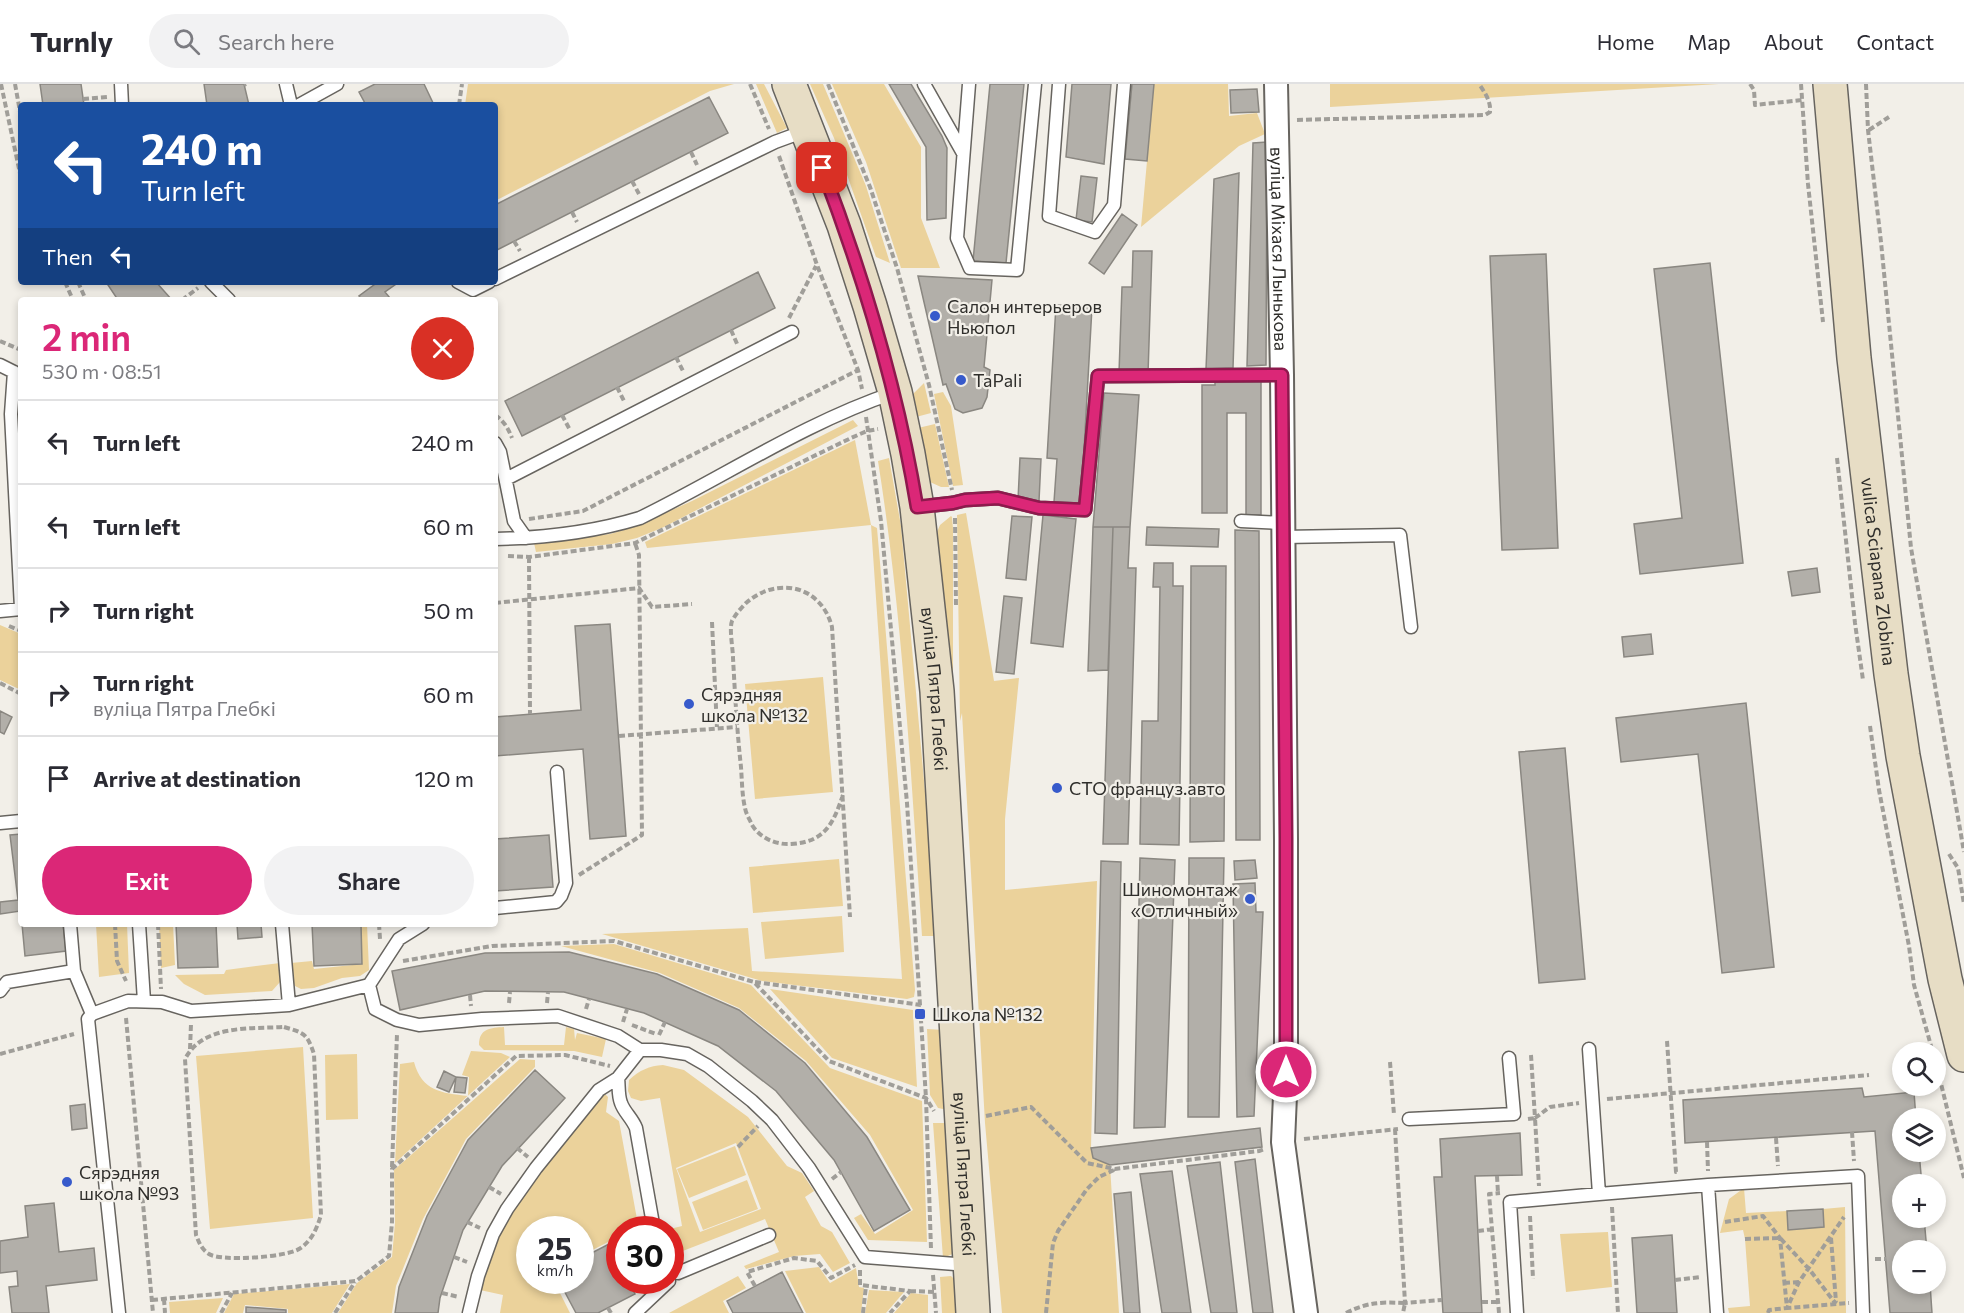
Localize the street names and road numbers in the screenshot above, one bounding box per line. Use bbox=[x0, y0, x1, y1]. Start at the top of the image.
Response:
street label: вуліца Міхася Лынькова bbox=[1266, 147, 1293, 351]
street label: vulica Sciapana Zlobina bbox=[1857, 476, 1901, 667]
street label: вуліца Пятра Глебкі bbox=[917, 606, 953, 772]
street label: вуліца Пятра Глебкі bbox=[949, 1091, 981, 1257]

